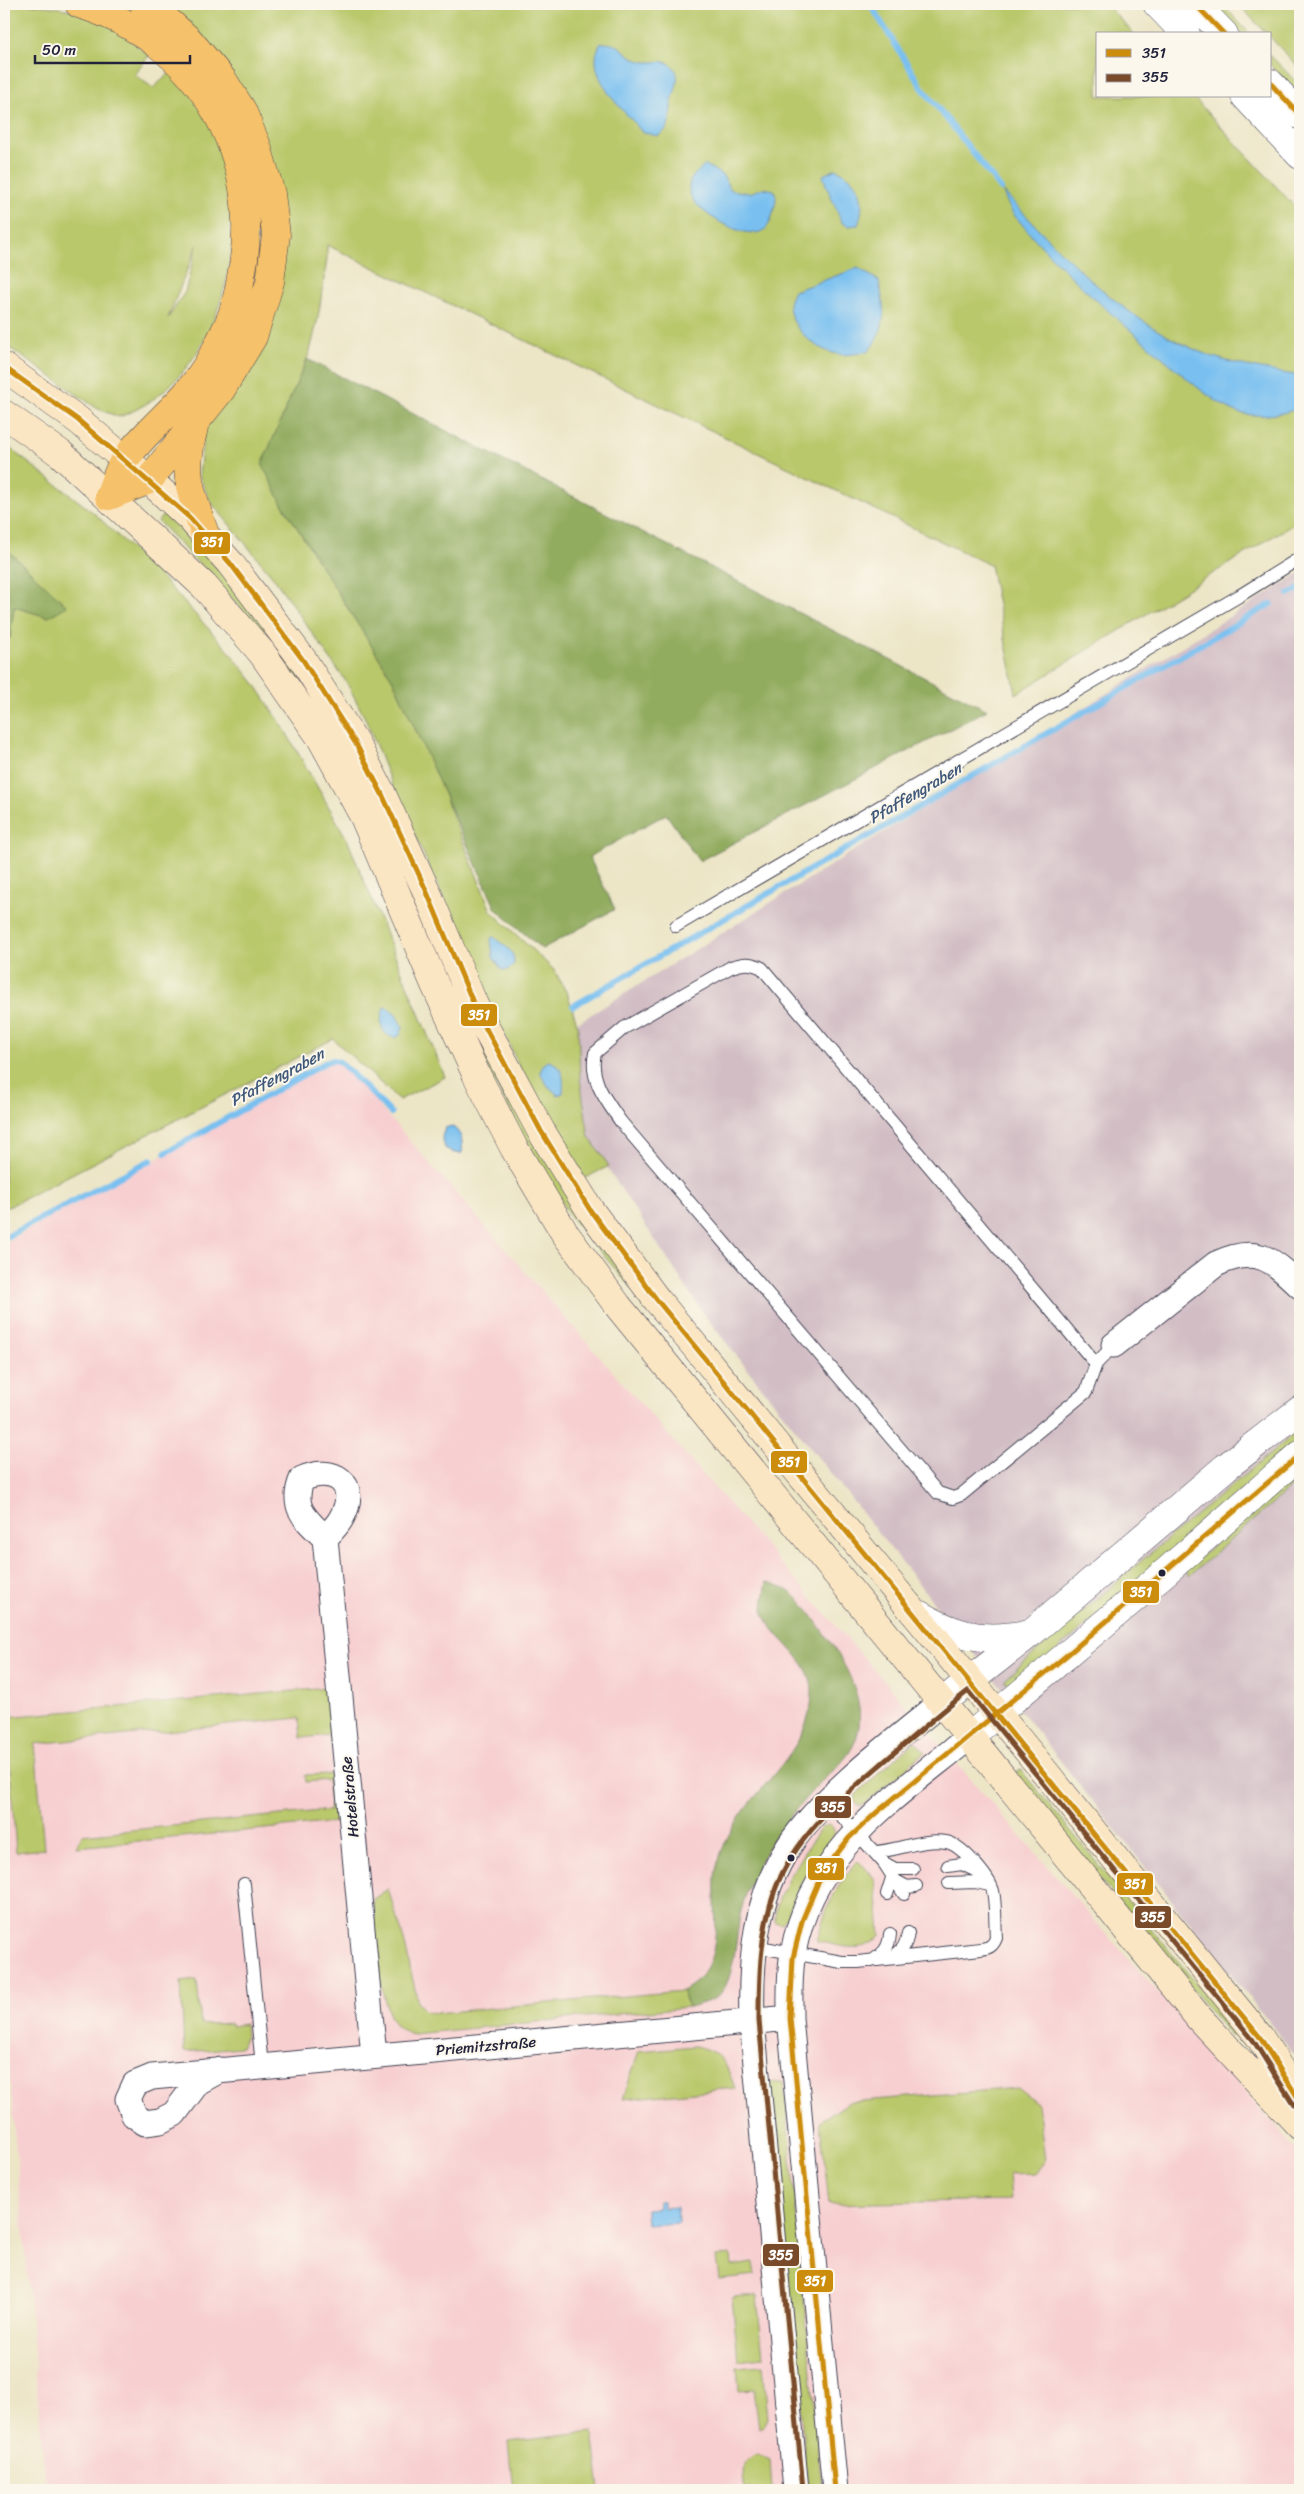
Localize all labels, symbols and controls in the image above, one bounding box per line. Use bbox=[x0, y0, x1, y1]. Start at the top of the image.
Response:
scale bar bbox=[35, 32, 190, 64]
legend bbox=[1096, 32, 1272, 98]
text: 50 m bbox=[42, 37, 77, 63]
text: 351 bbox=[1142, 40, 1166, 66]
text: 355 bbox=[1142, 64, 1169, 90]
text: 351 bbox=[200, 530, 223, 555]
line badge: 351 bbox=[193, 531, 231, 555]
water label: Pfaffengraben bbox=[863, 753, 969, 832]
line badge: 351 bbox=[460, 1003, 498, 1027]
text: 351 bbox=[467, 1003, 490, 1028]
water label: Pfaffengraben bbox=[224, 1039, 332, 1114]
line badge: 351 bbox=[770, 1450, 808, 1474]
text: 351 bbox=[777, 1450, 800, 1475]
unlabelled marker bbox=[1157, 1568, 1167, 1578]
line badge: 351 bbox=[1122, 1580, 1160, 1604]
text: 351 bbox=[1129, 1580, 1152, 1605]
street label: Hotelstraße bbox=[333, 1755, 366, 1839]
line badge: 355 bbox=[814, 1795, 852, 1819]
text: 355 bbox=[820, 1795, 846, 1820]
unlabelled marker bbox=[786, 1853, 796, 1863]
text: 351 bbox=[814, 1856, 837, 1881]
line badge: 351 bbox=[807, 1857, 845, 1881]
line badge: 351 bbox=[1116, 1872, 1154, 1896]
text: 351 bbox=[1123, 1872, 1146, 1897]
line badge: 355 bbox=[1134, 1905, 1172, 1929]
text: 355 bbox=[1140, 1905, 1166, 1930]
street label: Priemitzstraße bbox=[435, 2029, 538, 2063]
line badge: 355 bbox=[762, 2243, 800, 2267]
text: 355 bbox=[768, 2243, 794, 2268]
line badge: 351 bbox=[796, 2269, 834, 2293]
text: 351 bbox=[803, 2269, 826, 2294]

